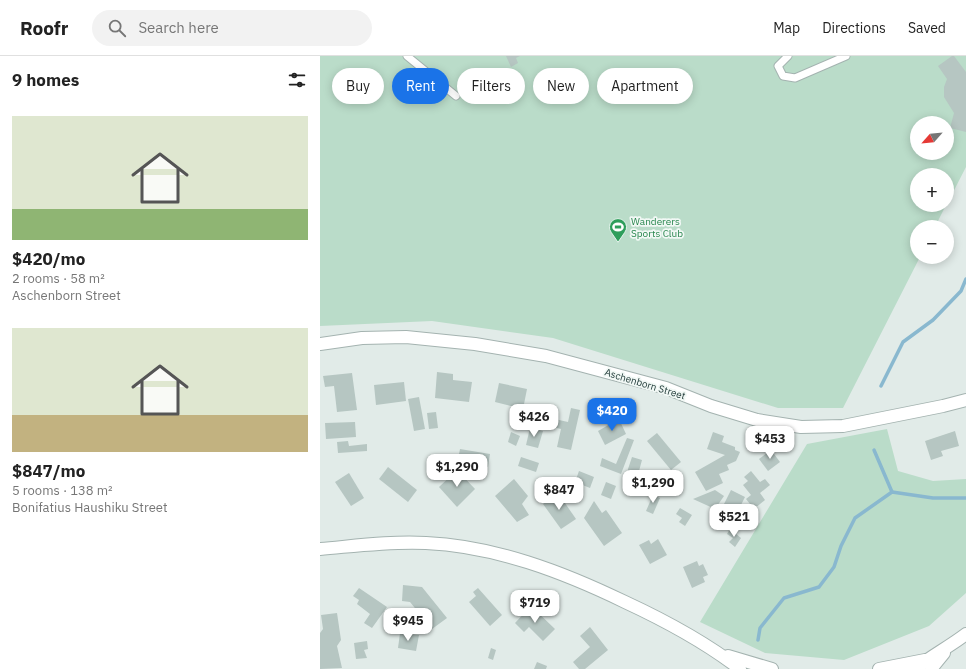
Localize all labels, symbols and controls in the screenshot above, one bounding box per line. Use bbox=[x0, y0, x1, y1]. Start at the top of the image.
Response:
search box bbox=[92, 10, 372, 46]
text: Roofr bbox=[20, 16, 68, 40]
icon: search bbox=[106, 17, 128, 39]
text: Search here bbox=[138, 18, 219, 37]
text: Map bbox=[773, 19, 800, 37]
text: Directions bbox=[822, 19, 886, 37]
text: Saved bbox=[908, 19, 946, 37]
chip: Buy bbox=[332, 68, 384, 104]
chip: Rent bbox=[392, 68, 449, 104]
chip: Filters bbox=[457, 68, 525, 104]
chip: New bbox=[533, 68, 589, 104]
chip: Apartment bbox=[597, 68, 693, 104]
text: 9 homes bbox=[12, 69, 79, 91]
icon: filters bbox=[286, 69, 308, 91]
north arrow bbox=[910, 116, 954, 160]
map controls bbox=[910, 116, 954, 264]
icon: home bbox=[124, 142, 196, 214]
button: + bbox=[910, 168, 954, 212]
place label: Wanderers Sports Club bbox=[631, 215, 683, 240]
sports icon: Wanderers Sports Club bbox=[608, 217, 628, 242]
button: − bbox=[910, 220, 954, 264]
text: $420/mo bbox=[12, 248, 85, 270]
text: 2 rooms · 58 m² bbox=[12, 270, 105, 287]
text: Aschenborn Street bbox=[12, 287, 121, 304]
icon: home bbox=[124, 354, 196, 426]
street label: Aschenborn Street bbox=[603, 366, 687, 403]
pin: $420 bbox=[588, 398, 636, 432]
text: $420 bbox=[596, 402, 628, 419]
pin: $426 bbox=[510, 404, 558, 438]
text: $426 bbox=[518, 408, 550, 425]
pin: $453 bbox=[746, 426, 794, 460]
text: $453 bbox=[754, 430, 786, 447]
pin: $1,290 bbox=[424, 454, 490, 488]
text: $1,290 bbox=[435, 458, 479, 475]
text: $847/mo bbox=[12, 460, 85, 482]
pin: $1,290 bbox=[620, 470, 686, 504]
text: $1,290 bbox=[631, 474, 675, 491]
pin: $847 bbox=[535, 477, 583, 511]
text: $847 bbox=[543, 481, 575, 498]
text: 5 rooms · 138 m² bbox=[12, 482, 113, 499]
text: Bonifatius Haushiku Street bbox=[12, 499, 167, 516]
pin: $521 bbox=[710, 504, 758, 538]
text: $521 bbox=[718, 508, 750, 525]
pin: $719 bbox=[511, 590, 559, 624]
text: $719 bbox=[519, 594, 551, 611]
pin: $945 bbox=[384, 608, 432, 642]
text: $945 bbox=[392, 612, 424, 629]

